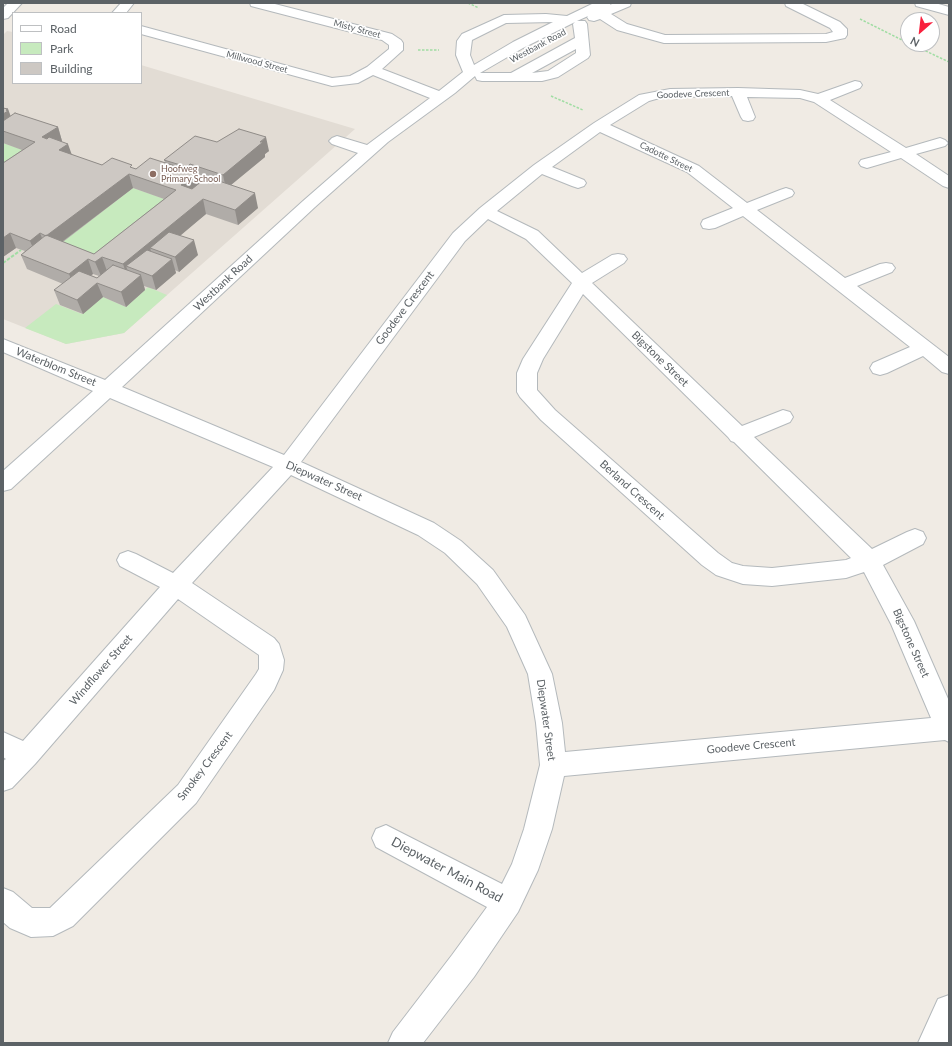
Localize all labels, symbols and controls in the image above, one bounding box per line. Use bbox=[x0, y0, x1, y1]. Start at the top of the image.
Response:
legend bbox=[12, 12, 142, 84]
north arrow bbox=[900, 12, 940, 52]
street label: Misty Street bbox=[332, 18, 382, 40]
text: Road bbox=[50, 21, 77, 36]
street label: Westbank Road bbox=[508, 27, 568, 65]
text: N bbox=[908, 34, 921, 50]
text: Park bbox=[50, 41, 73, 56]
street label: Millwood Street bbox=[225, 49, 289, 75]
text: Building bbox=[50, 61, 93, 76]
street label: Goodeve Crescent bbox=[656, 87, 730, 101]
street label: Cadotte Street bbox=[638, 140, 694, 174]
place label: Hoofweg Primary School bbox=[161, 164, 220, 185]
marker: Hoofweg Primary School bbox=[148, 169, 158, 179]
street label: Westbank Road bbox=[191, 252, 255, 314]
street label: Goodeve Crescent bbox=[373, 268, 437, 348]
street label: Bigstone Street bbox=[629, 329, 691, 389]
street label: Waterblom Street bbox=[14, 345, 98, 389]
street label: Berland Crescent bbox=[597, 457, 667, 523]
street label: Diepwater Street bbox=[284, 458, 364, 504]
street label: Bigstone Street bbox=[890, 607, 932, 679]
street label: Windflower Street bbox=[67, 632, 135, 708]
street label: Diepwater Street bbox=[534, 678, 558, 762]
street label: Smokey Crescent bbox=[175, 729, 235, 803]
street label: Goodeve Crescent bbox=[706, 736, 796, 756]
street label: Diepwater Main Road bbox=[389, 834, 505, 906]

